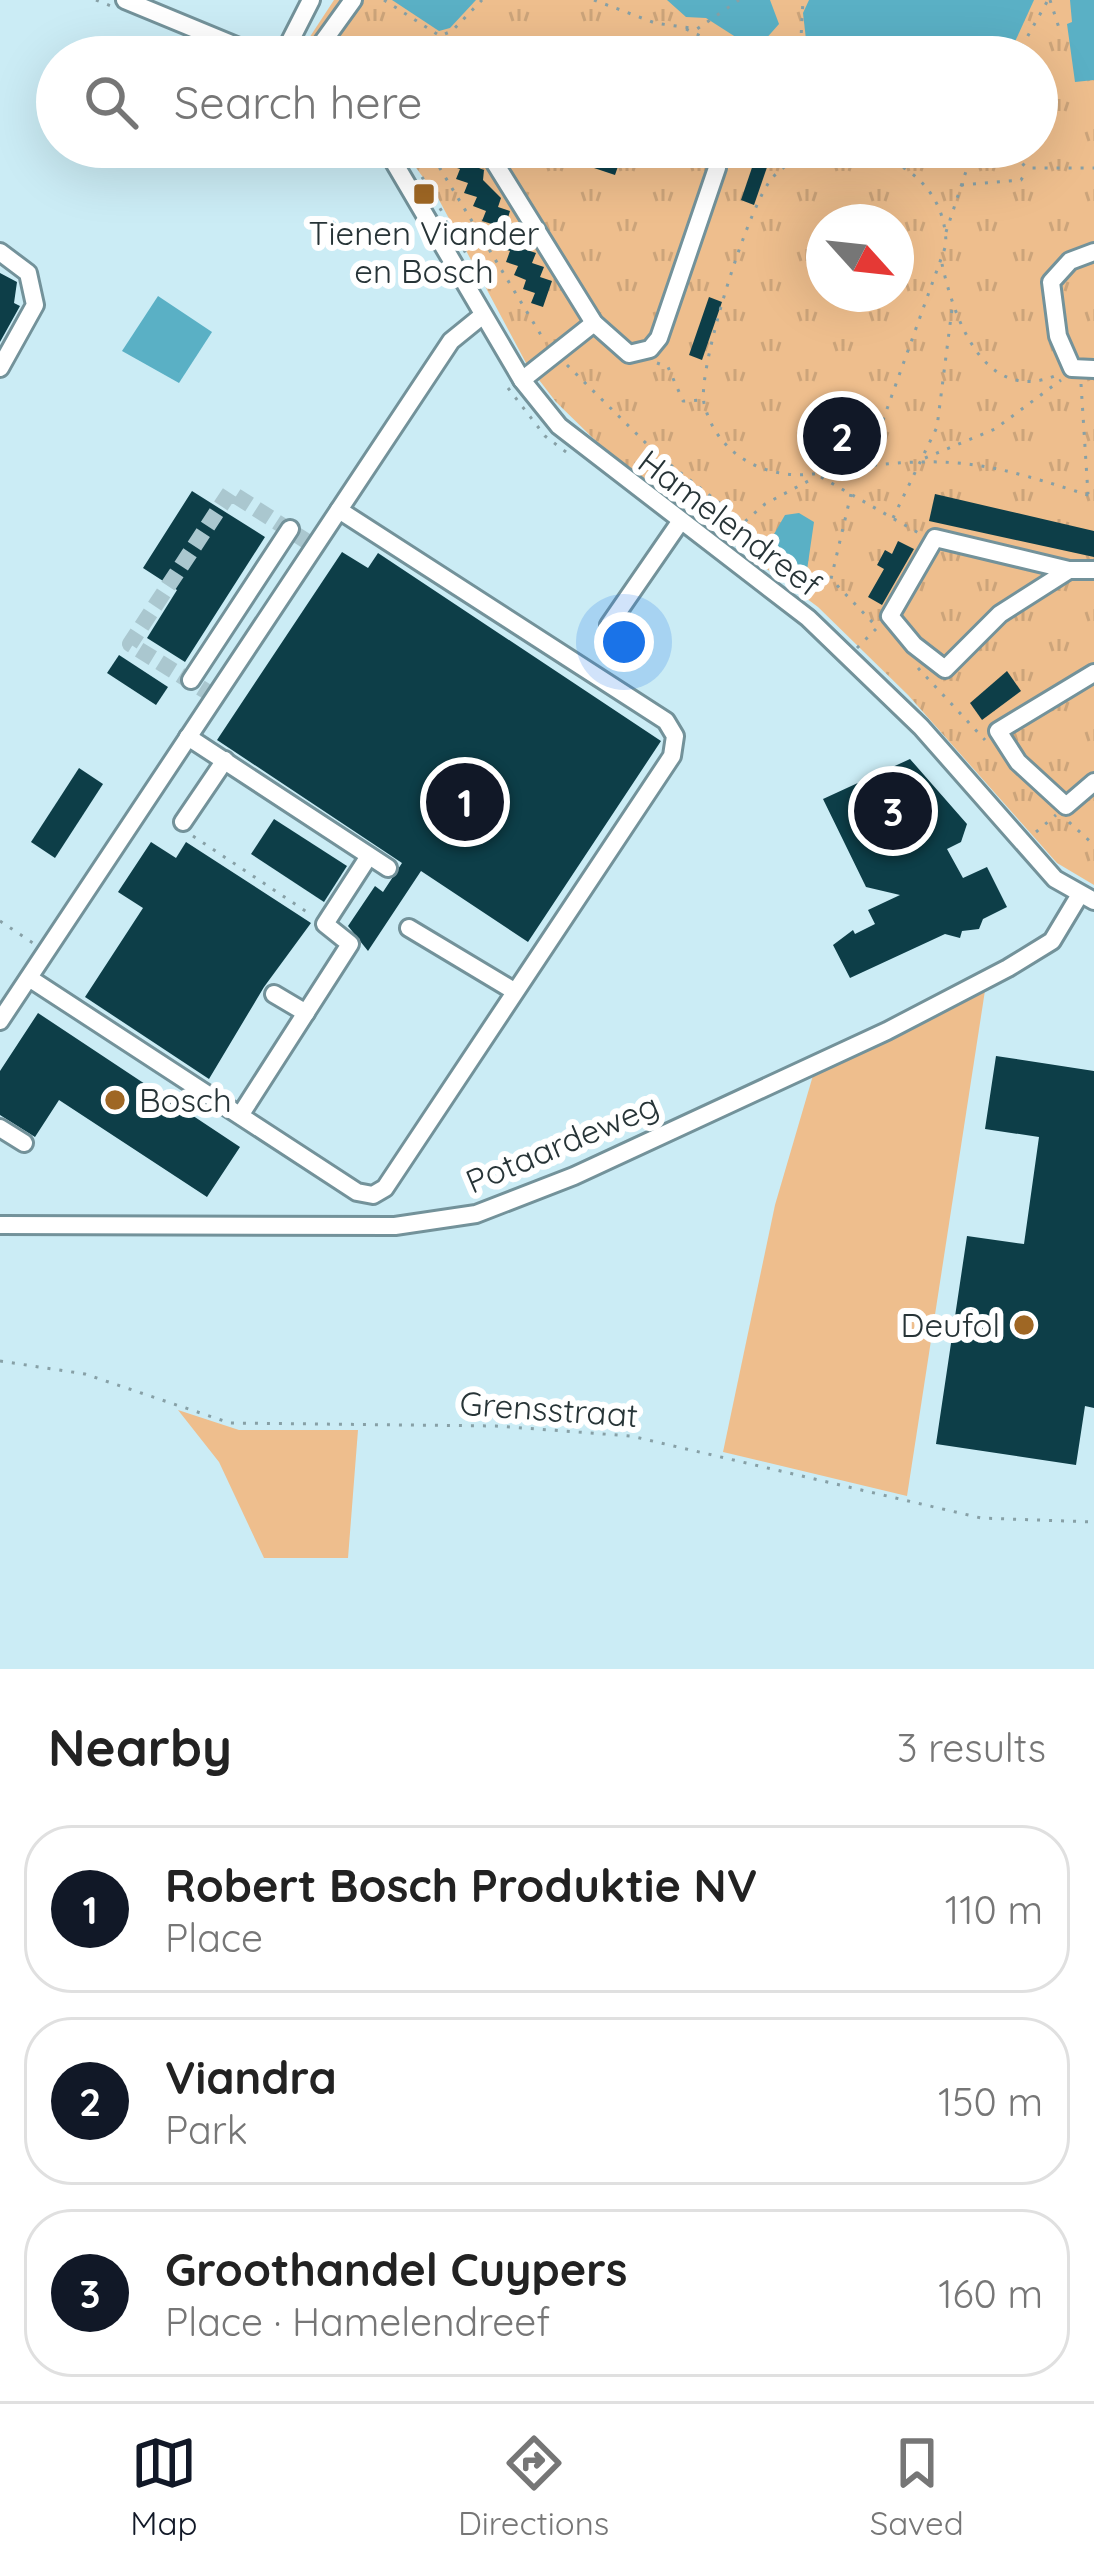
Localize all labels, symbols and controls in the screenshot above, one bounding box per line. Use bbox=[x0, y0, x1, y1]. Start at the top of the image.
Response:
search box bbox=[36, 36, 1058, 168]
icon: search bbox=[78, 69, 144, 135]
text: Search here bbox=[174, 74, 422, 130]
marker: Tienen Viander en Bosch bbox=[411, 181, 437, 207]
north arrow bbox=[806, 204, 914, 312]
place label: Tienen Viander en Bosch bbox=[309, 212, 540, 291]
pin: 2 bbox=[803, 391, 881, 481]
street label: Hamelendreef bbox=[631, 440, 830, 605]
your location bbox=[594, 612, 654, 672]
pin: 1 bbox=[426, 757, 504, 847]
pin: 3 bbox=[854, 766, 932, 856]
place label: Bosch bbox=[139, 1079, 232, 1120]
street label: Potaardeweg bbox=[459, 1084, 664, 1202]
marker: Bosch bbox=[102, 1087, 128, 1113]
place label: Deufol bbox=[900, 1304, 1000, 1345]
marker: Deufol bbox=[1011, 1312, 1037, 1338]
street label: Grensstraat bbox=[459, 1382, 640, 1435]
text: Nearby bbox=[48, 1715, 232, 1779]
text: 3 results bbox=[897, 1723, 1046, 1772]
text: Robert Bosch Produktie NV bbox=[165, 1857, 757, 1913]
text: 1 bbox=[82, 1885, 98, 1934]
text: 110 m bbox=[945, 1885, 1043, 1934]
text: Place bbox=[165, 1913, 263, 1962]
text: Viandra bbox=[165, 2049, 337, 2105]
text: 2 bbox=[79, 2077, 101, 2126]
text: 150 m bbox=[938, 2077, 1043, 2126]
text: Park bbox=[165, 2105, 248, 2154]
text: Groothandel Cuypers bbox=[165, 2241, 628, 2297]
text: 3 bbox=[80, 2269, 100, 2318]
text: 160 m bbox=[938, 2269, 1043, 2318]
text: Place · Hamelendreef bbox=[165, 2297, 550, 2346]
tab: Map bbox=[130, 2430, 198, 2543]
tab: Directions bbox=[458, 2430, 609, 2543]
tab: Saved bbox=[870, 2430, 964, 2543]

